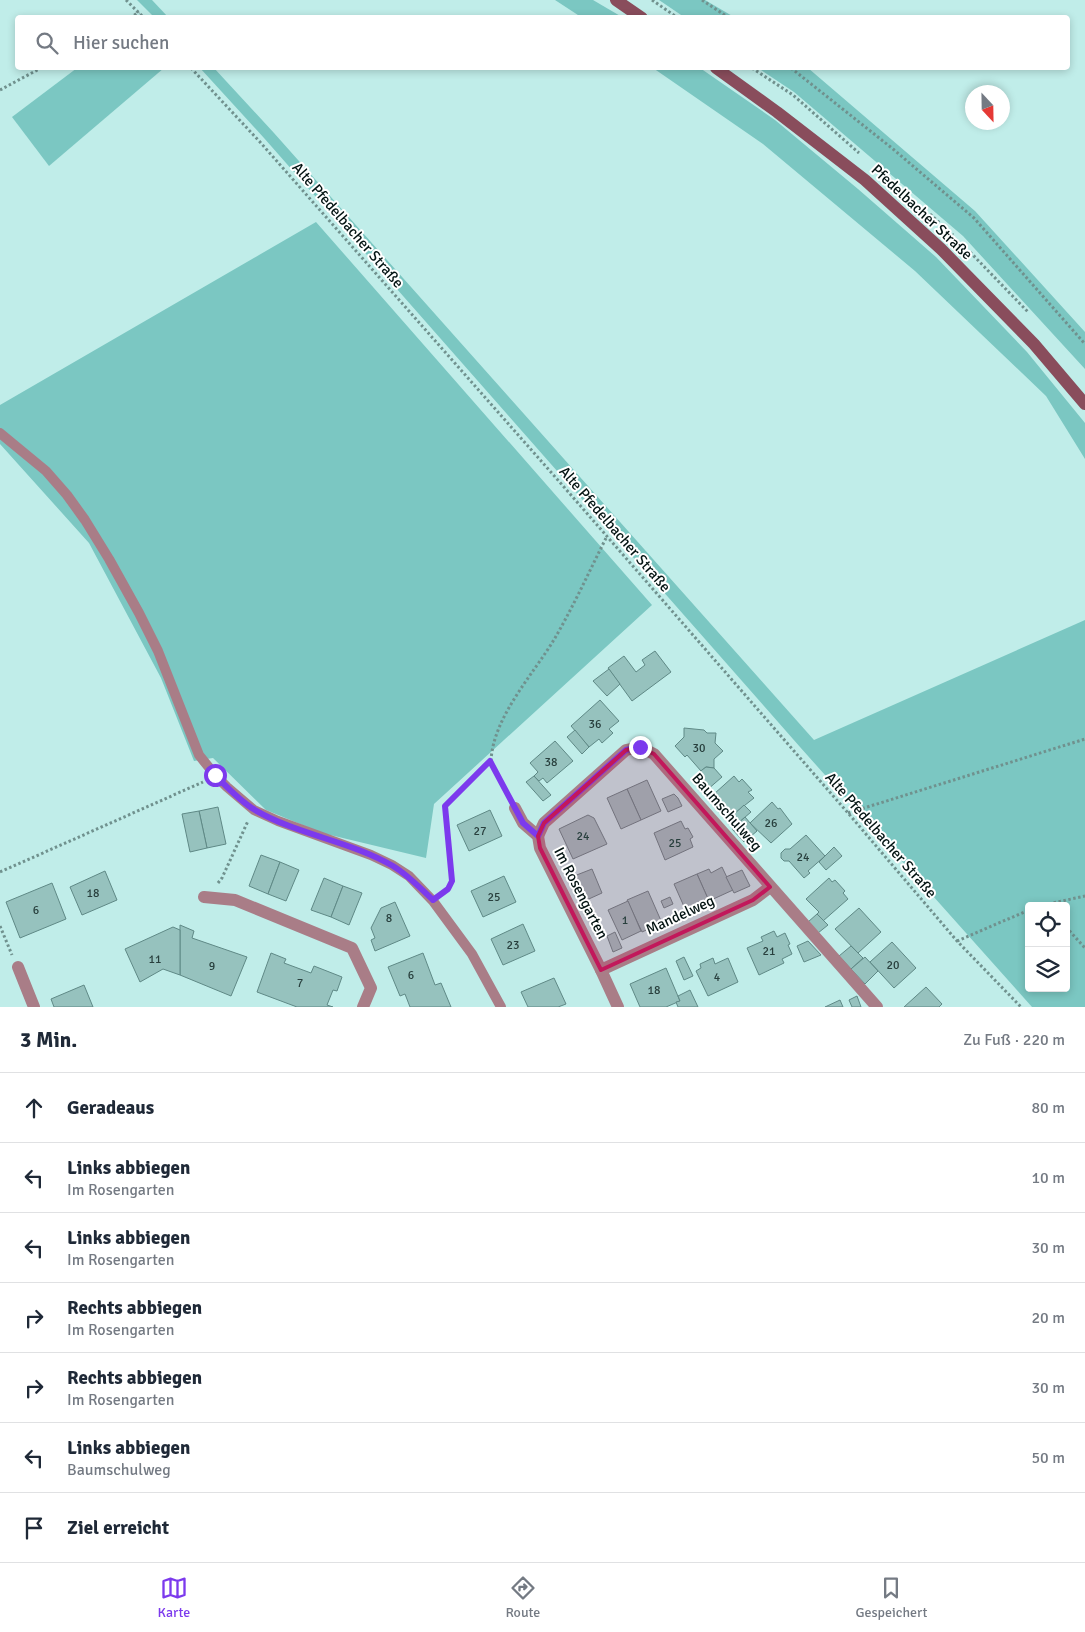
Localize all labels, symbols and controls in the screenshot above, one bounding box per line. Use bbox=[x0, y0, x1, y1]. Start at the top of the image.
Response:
search box bbox=[15, 15, 1070, 70]
icon: search bbox=[33, 29, 61, 57]
text: Hier suchen bbox=[73, 31, 169, 55]
north arrow bbox=[965, 85, 1010, 130]
street label: Alte Pfedelbacher Straße bbox=[289, 159, 407, 291]
street label: Pfedelbacher Straße bbox=[868, 161, 976, 263]
street label: Alte Pfedelbacher Straße bbox=[556, 463, 674, 595]
house number: 36 bbox=[589, 717, 601, 732]
route end bbox=[629, 736, 652, 759]
house number: 30 bbox=[693, 741, 705, 756]
house number: 38 bbox=[545, 755, 557, 770]
route start bbox=[204, 764, 227, 787]
street label: Baumschulweg bbox=[688, 769, 766, 855]
street label: Alte Pfedelbacher Straße bbox=[822, 769, 940, 901]
house number: 26 bbox=[765, 816, 777, 831]
house number: 27 bbox=[474, 824, 486, 839]
house number: 24 bbox=[577, 829, 590, 844]
house number: 25 bbox=[669, 836, 681, 851]
street label: Im Rosengarten bbox=[550, 844, 612, 942]
house number: 24 bbox=[797, 850, 810, 865]
house number: 18 bbox=[87, 886, 99, 901]
house number: 25 bbox=[488, 890, 500, 905]
street label: Mandelweg bbox=[643, 891, 717, 939]
map controls bbox=[1025, 902, 1070, 992]
button: locate bbox=[1025, 902, 1070, 947]
house number: 6 bbox=[33, 903, 39, 918]
house number: 8 bbox=[386, 911, 392, 926]
house number: 1 bbox=[622, 913, 628, 928]
house number: 23 bbox=[507, 938, 519, 953]
house number: 21 bbox=[763, 944, 775, 959]
button: layers bbox=[1025, 947, 1070, 992]
house number: 11 bbox=[149, 952, 161, 967]
house number: 20 bbox=[887, 958, 899, 973]
house number: 9 bbox=[209, 959, 215, 974]
house number: 6 bbox=[408, 968, 414, 983]
house number: 4 bbox=[714, 970, 721, 985]
house number: 7 bbox=[297, 976, 303, 991]
house number: 18 bbox=[648, 983, 660, 998]
text: 3 Min. bbox=[20, 1027, 77, 1053]
text: Zu Fuß · 220 m bbox=[963, 1030, 1065, 1050]
icon: ahead bbox=[20, 1094, 48, 1122]
text: Geradeaus bbox=[67, 1096, 154, 1120]
text: 80 m bbox=[1031, 1098, 1065, 1118]
text: Links abbiegen bbox=[67, 1156, 190, 1180]
icon: left bbox=[20, 1164, 48, 1192]
text: 10 m bbox=[1031, 1168, 1065, 1188]
text: Im Rosengarten bbox=[67, 1180, 174, 1200]
text: Links abbiegen bbox=[67, 1226, 190, 1250]
icon: left bbox=[20, 1234, 48, 1262]
text: 30 m bbox=[1031, 1238, 1065, 1258]
text: Im Rosengarten bbox=[67, 1250, 174, 1270]
text: Rechts abbiegen bbox=[67, 1296, 202, 1320]
icon: right bbox=[20, 1304, 48, 1332]
text: 20 m bbox=[1031, 1308, 1065, 1328]
text: Im Rosengarten bbox=[67, 1320, 174, 1340]
text: Rechts abbiegen bbox=[67, 1366, 202, 1390]
icon: right bbox=[20, 1374, 48, 1402]
text: 30 m bbox=[1031, 1378, 1065, 1398]
text: Im Rosengarten bbox=[67, 1390, 174, 1410]
text: Links abbiegen bbox=[67, 1436, 190, 1460]
icon: left bbox=[20, 1444, 48, 1472]
text: 50 m bbox=[1031, 1448, 1065, 1468]
text: Baumschulweg bbox=[67, 1460, 171, 1480]
icon: arrive bbox=[20, 1514, 48, 1542]
text: Ziel erreicht bbox=[67, 1516, 169, 1540]
tab: Karte bbox=[158, 1574, 190, 1621]
tab: Route bbox=[505, 1574, 540, 1621]
tab: Gespeichert bbox=[855, 1574, 927, 1621]

